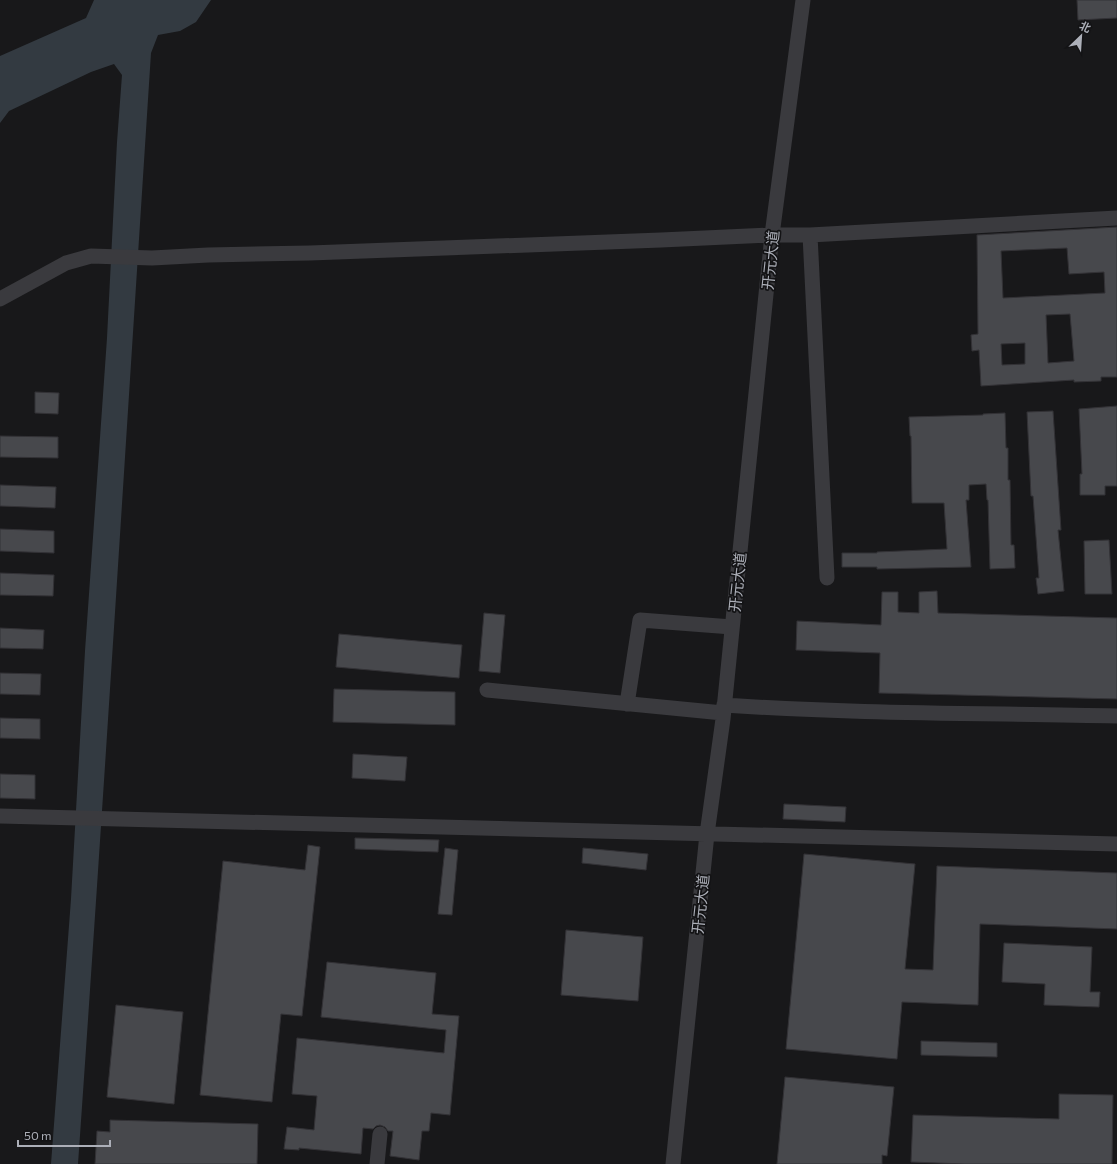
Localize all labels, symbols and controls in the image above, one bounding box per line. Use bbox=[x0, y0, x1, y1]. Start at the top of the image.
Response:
north arrow bbox=[1061, 16, 1101, 56]
text: 北 bbox=[1078, 18, 1093, 35]
street label: 开元大道 bbox=[758, 229, 782, 291]
street label: 开元大道 bbox=[725, 551, 749, 613]
street label: 开元大道 bbox=[688, 873, 712, 935]
scale bar bbox=[18, 1122, 110, 1148]
text: 50 m bbox=[24, 1128, 52, 1142]

